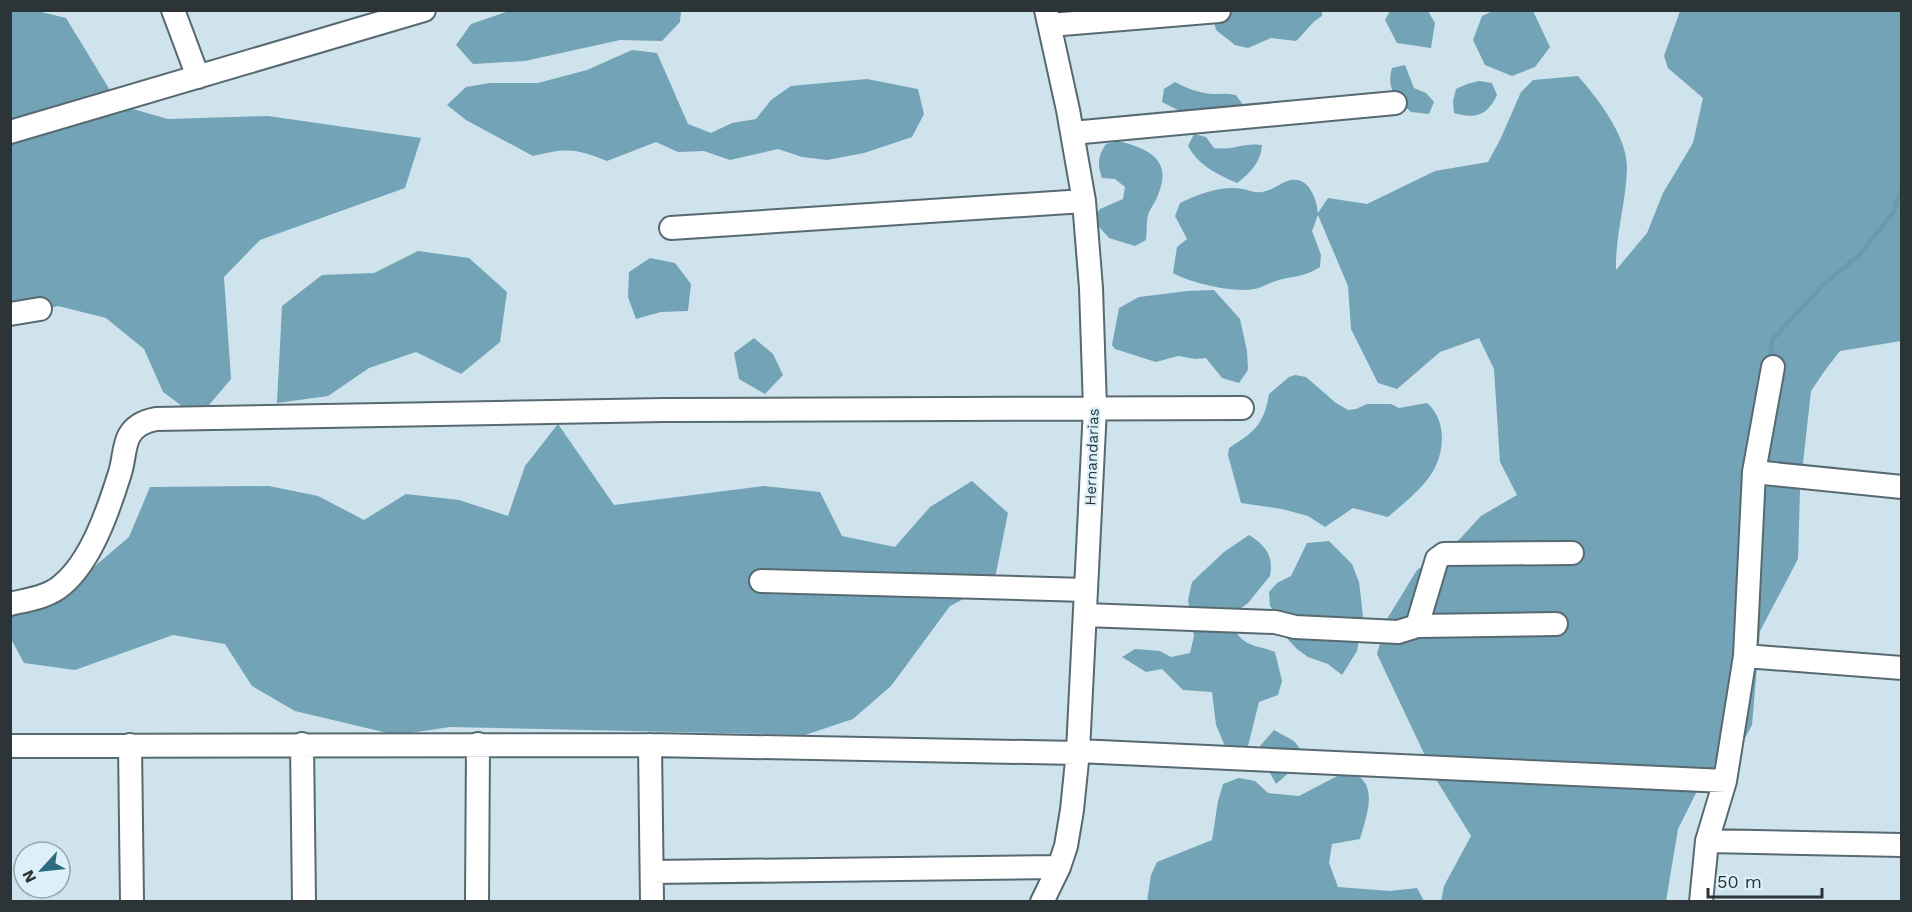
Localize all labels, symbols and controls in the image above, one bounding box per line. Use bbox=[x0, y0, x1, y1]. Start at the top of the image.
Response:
street label: Hernandarias bbox=[1081, 408, 1103, 506]
north arrow bbox=[12, 840, 72, 900]
scale bar bbox=[1708, 861, 1822, 899]
text: N bbox=[18, 867, 40, 886]
text: 50 m bbox=[1717, 871, 1762, 892]

